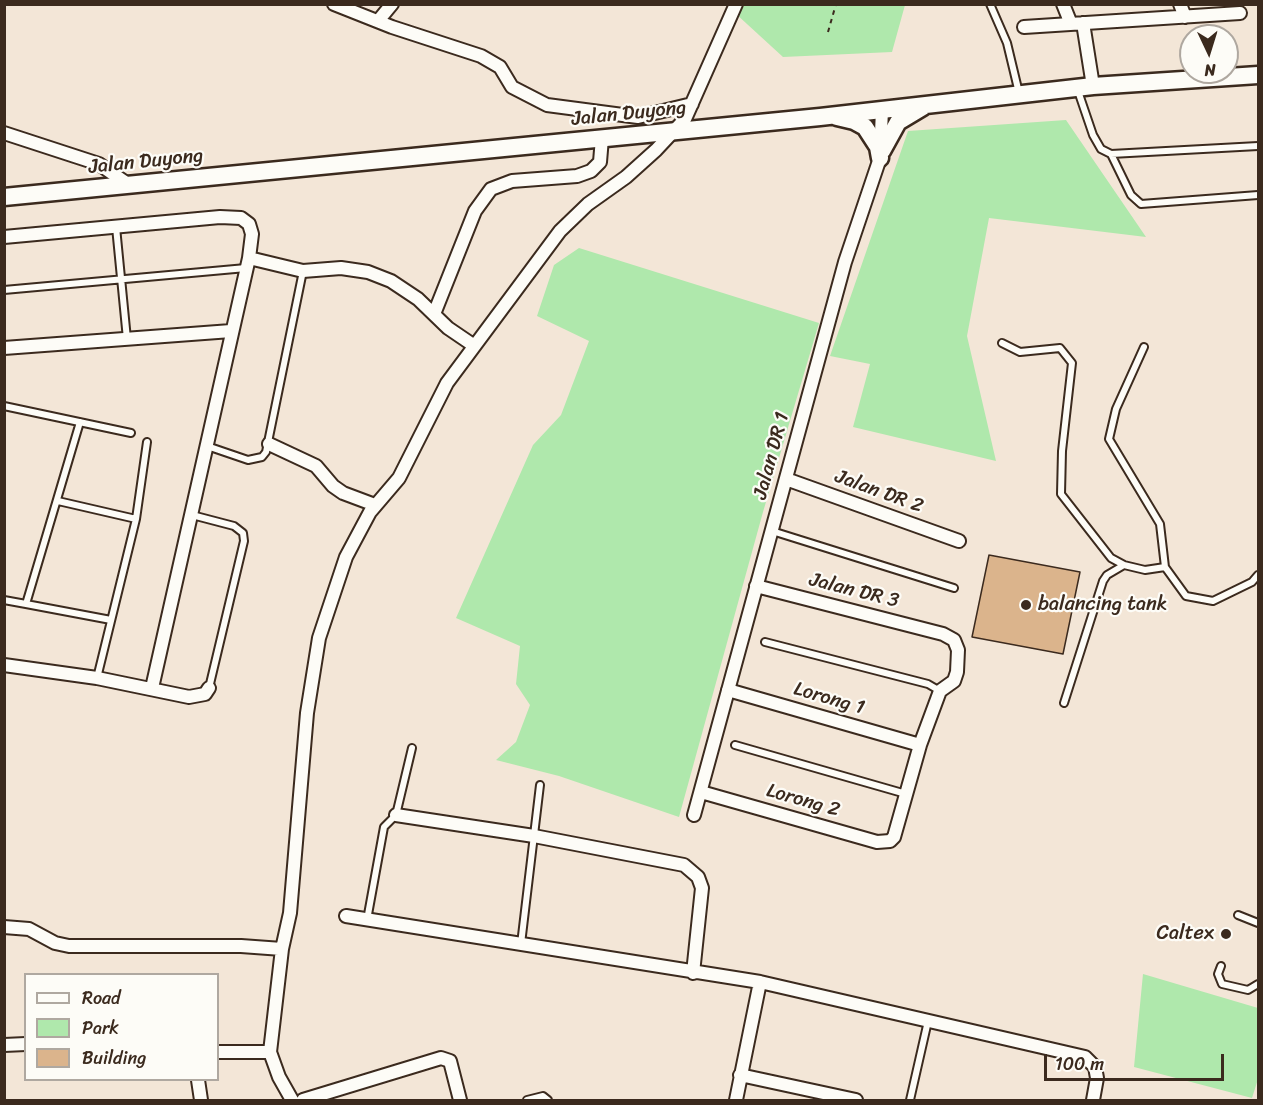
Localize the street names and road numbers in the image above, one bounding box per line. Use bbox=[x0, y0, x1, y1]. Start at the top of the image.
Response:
street label: Jalan Duyong bbox=[570, 96, 688, 132]
street label: Jalan Duyong bbox=[87, 144, 205, 180]
street label: Jalan DR 1 bbox=[749, 410, 795, 502]
street label: Jalan DR 2 bbox=[832, 465, 926, 519]
street label: Jalan DR 3 bbox=[807, 568, 901, 614]
street label: Lorong 1 bbox=[791, 677, 867, 721]
street label: Lorong 2 bbox=[763, 779, 843, 823]

